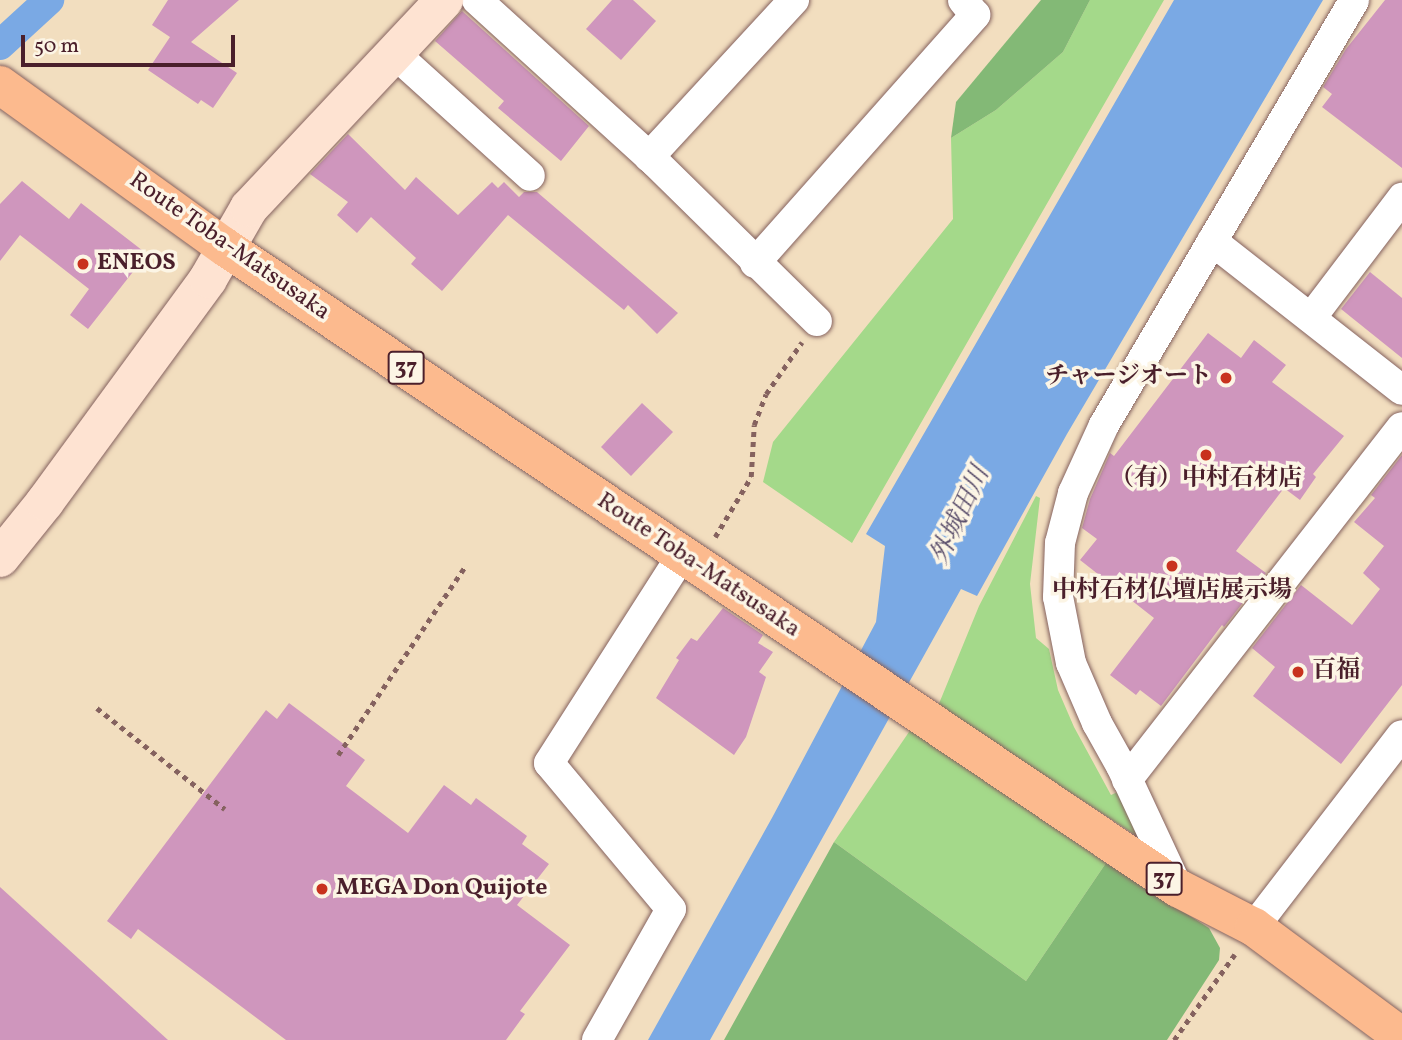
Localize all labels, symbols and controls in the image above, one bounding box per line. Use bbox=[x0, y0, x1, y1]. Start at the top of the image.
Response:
scale bar bbox=[24, 21, 238, 65]
text: 50 m bbox=[34, 32, 79, 61]
street label: Route Toba-Matsusaka bbox=[123, 166, 335, 328]
place label: ENEOS bbox=[97, 250, 176, 278]
marker: ENEOS bbox=[75, 256, 91, 272]
road number: 37 bbox=[387, 348, 425, 388]
place label: チャージオート bbox=[1044, 364, 1212, 392]
marker: チャージオート bbox=[1218, 370, 1234, 386]
marker: （有）中村石材店 bbox=[1198, 447, 1214, 463]
water label: 外城田川 bbox=[925, 462, 997, 570]
place label: （有）中村石材店 bbox=[1110, 466, 1302, 494]
street label: Route Toba-Matsusaka bbox=[591, 487, 805, 645]
marker: 中村石材仏壇店展示場 bbox=[1164, 558, 1180, 574]
place label: 中村石材仏壇店展示場 bbox=[1052, 578, 1292, 606]
place label: 百福 bbox=[1312, 658, 1360, 686]
marker: 百福 bbox=[1290, 664, 1306, 680]
road number: 37 bbox=[1145, 860, 1183, 898]
place label: MEGA Don Quijote bbox=[336, 875, 547, 903]
marker: MEGA Don Quijote bbox=[314, 881, 330, 897]

